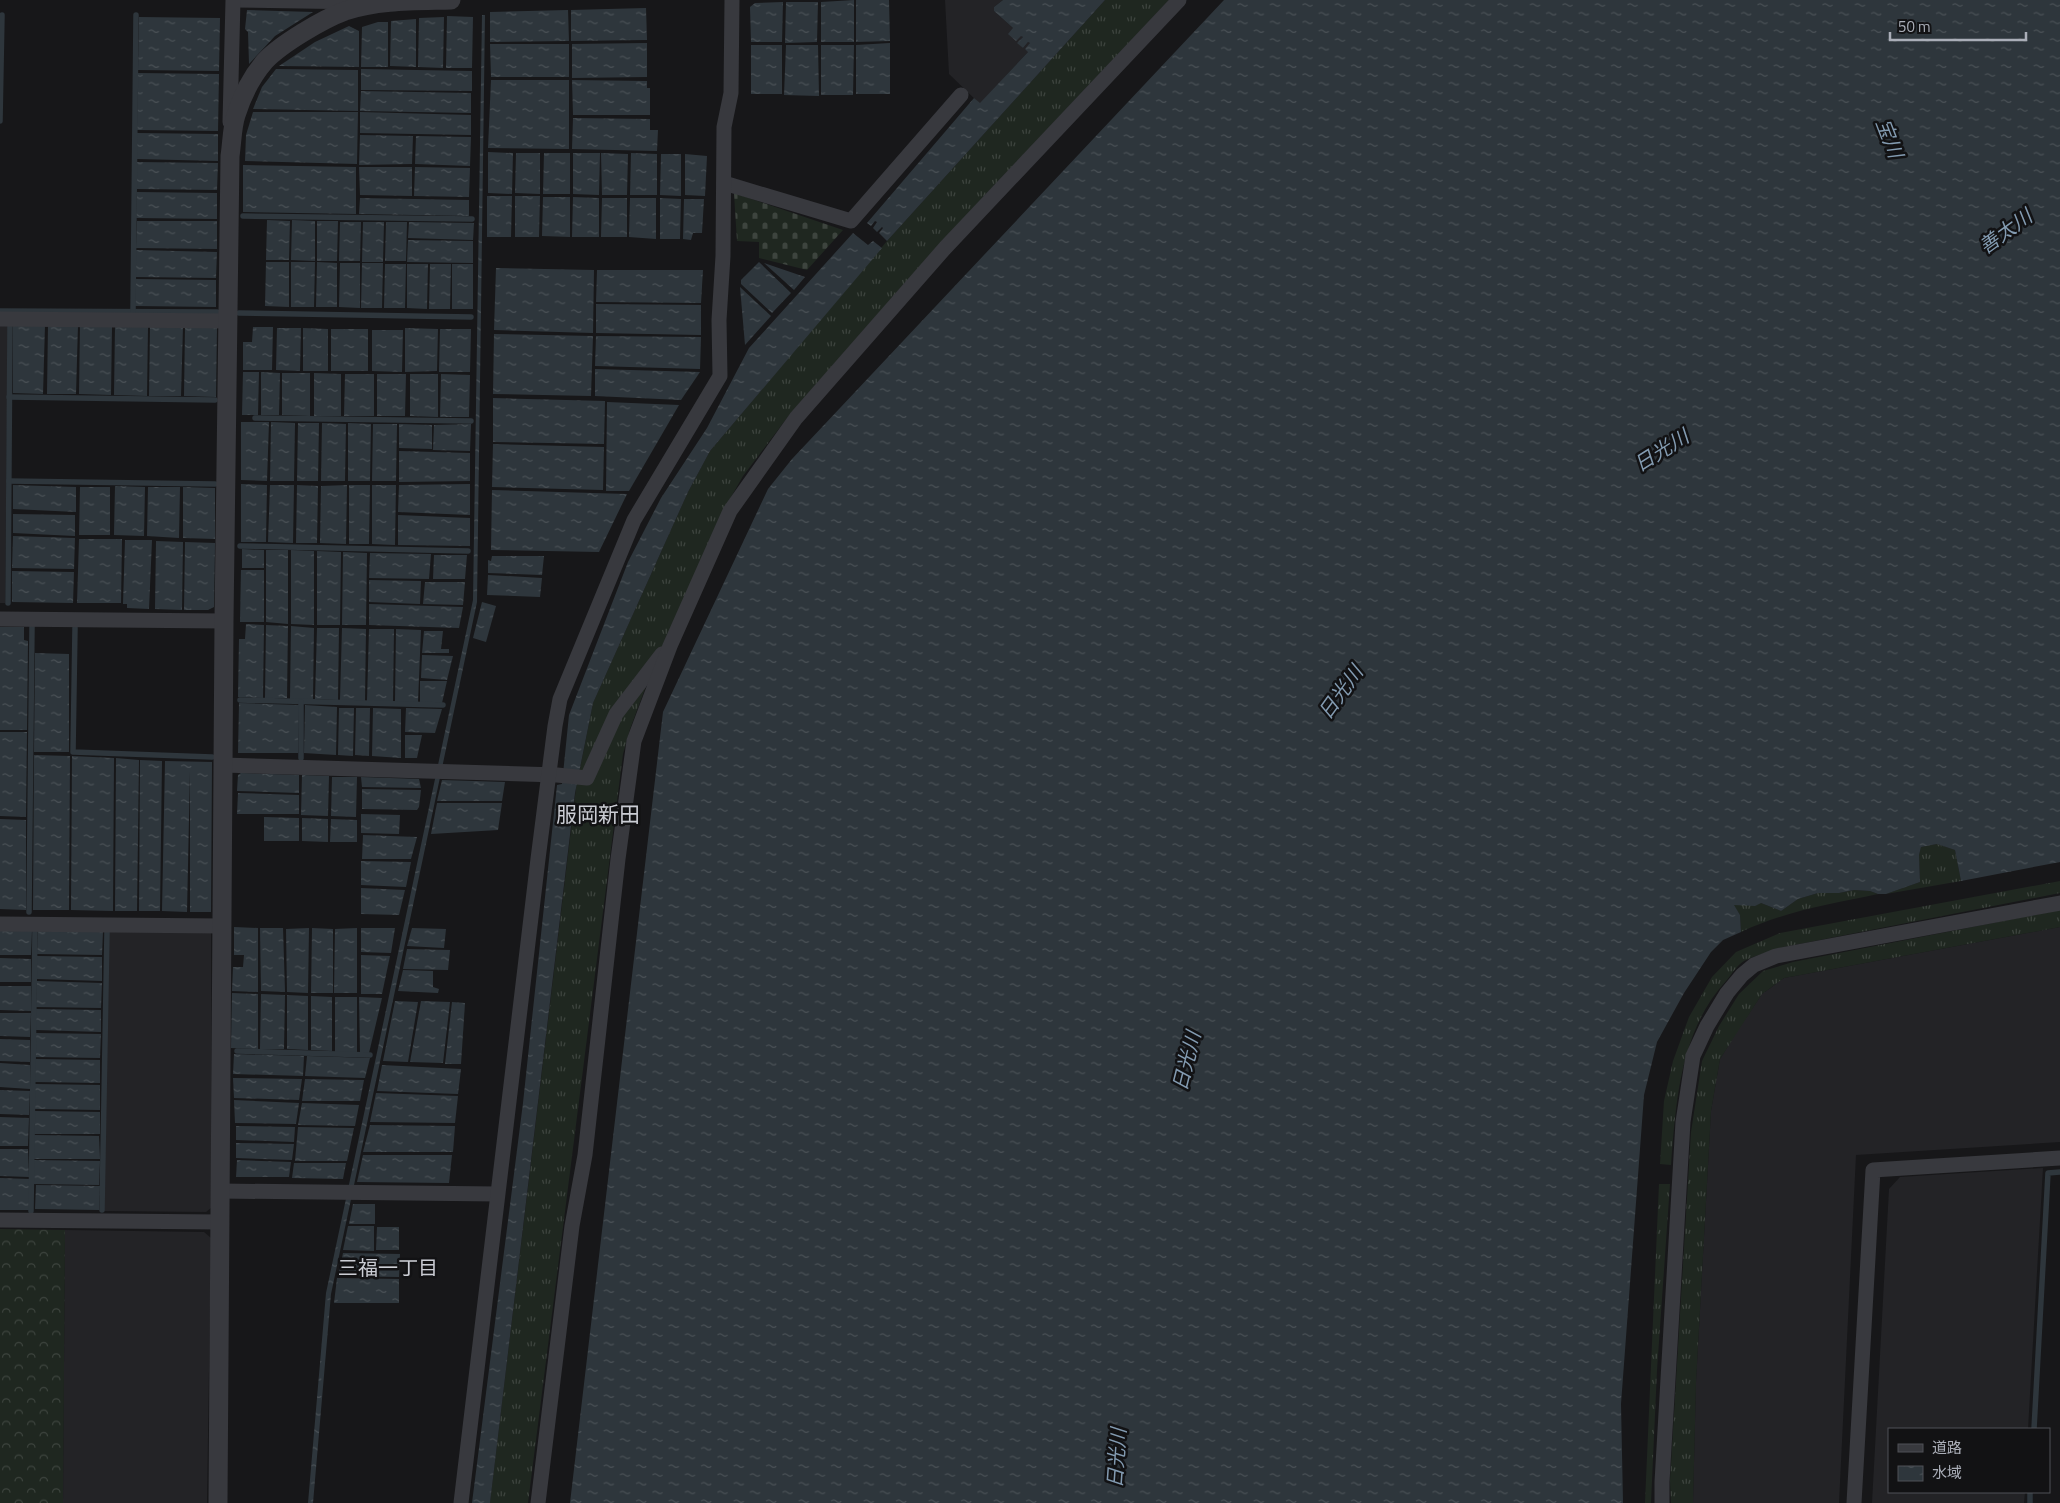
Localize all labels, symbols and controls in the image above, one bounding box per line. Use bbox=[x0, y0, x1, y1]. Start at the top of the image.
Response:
scale bar bbox=[1890, 10, 2026, 42]
text: 50 m bbox=[1898, 15, 1931, 38]
water label: 宝川 bbox=[1868, 114, 1912, 164]
water label: 善太川 bbox=[1972, 200, 2040, 261]
water label: 日光川 bbox=[1627, 420, 1696, 479]
water label: 日光川 bbox=[1310, 657, 1371, 725]
district label: 服岡新田 bbox=[556, 798, 640, 830]
water label: 日光川 bbox=[1164, 1026, 1209, 1094]
district label: 三福一丁目 bbox=[338, 1252, 438, 1283]
water label: 日光川 bbox=[1098, 1425, 1134, 1489]
legend bbox=[1888, 1428, 2050, 1493]
text: 道路 bbox=[1932, 1436, 1962, 1459]
text: 水域 bbox=[1932, 1461, 1962, 1484]

